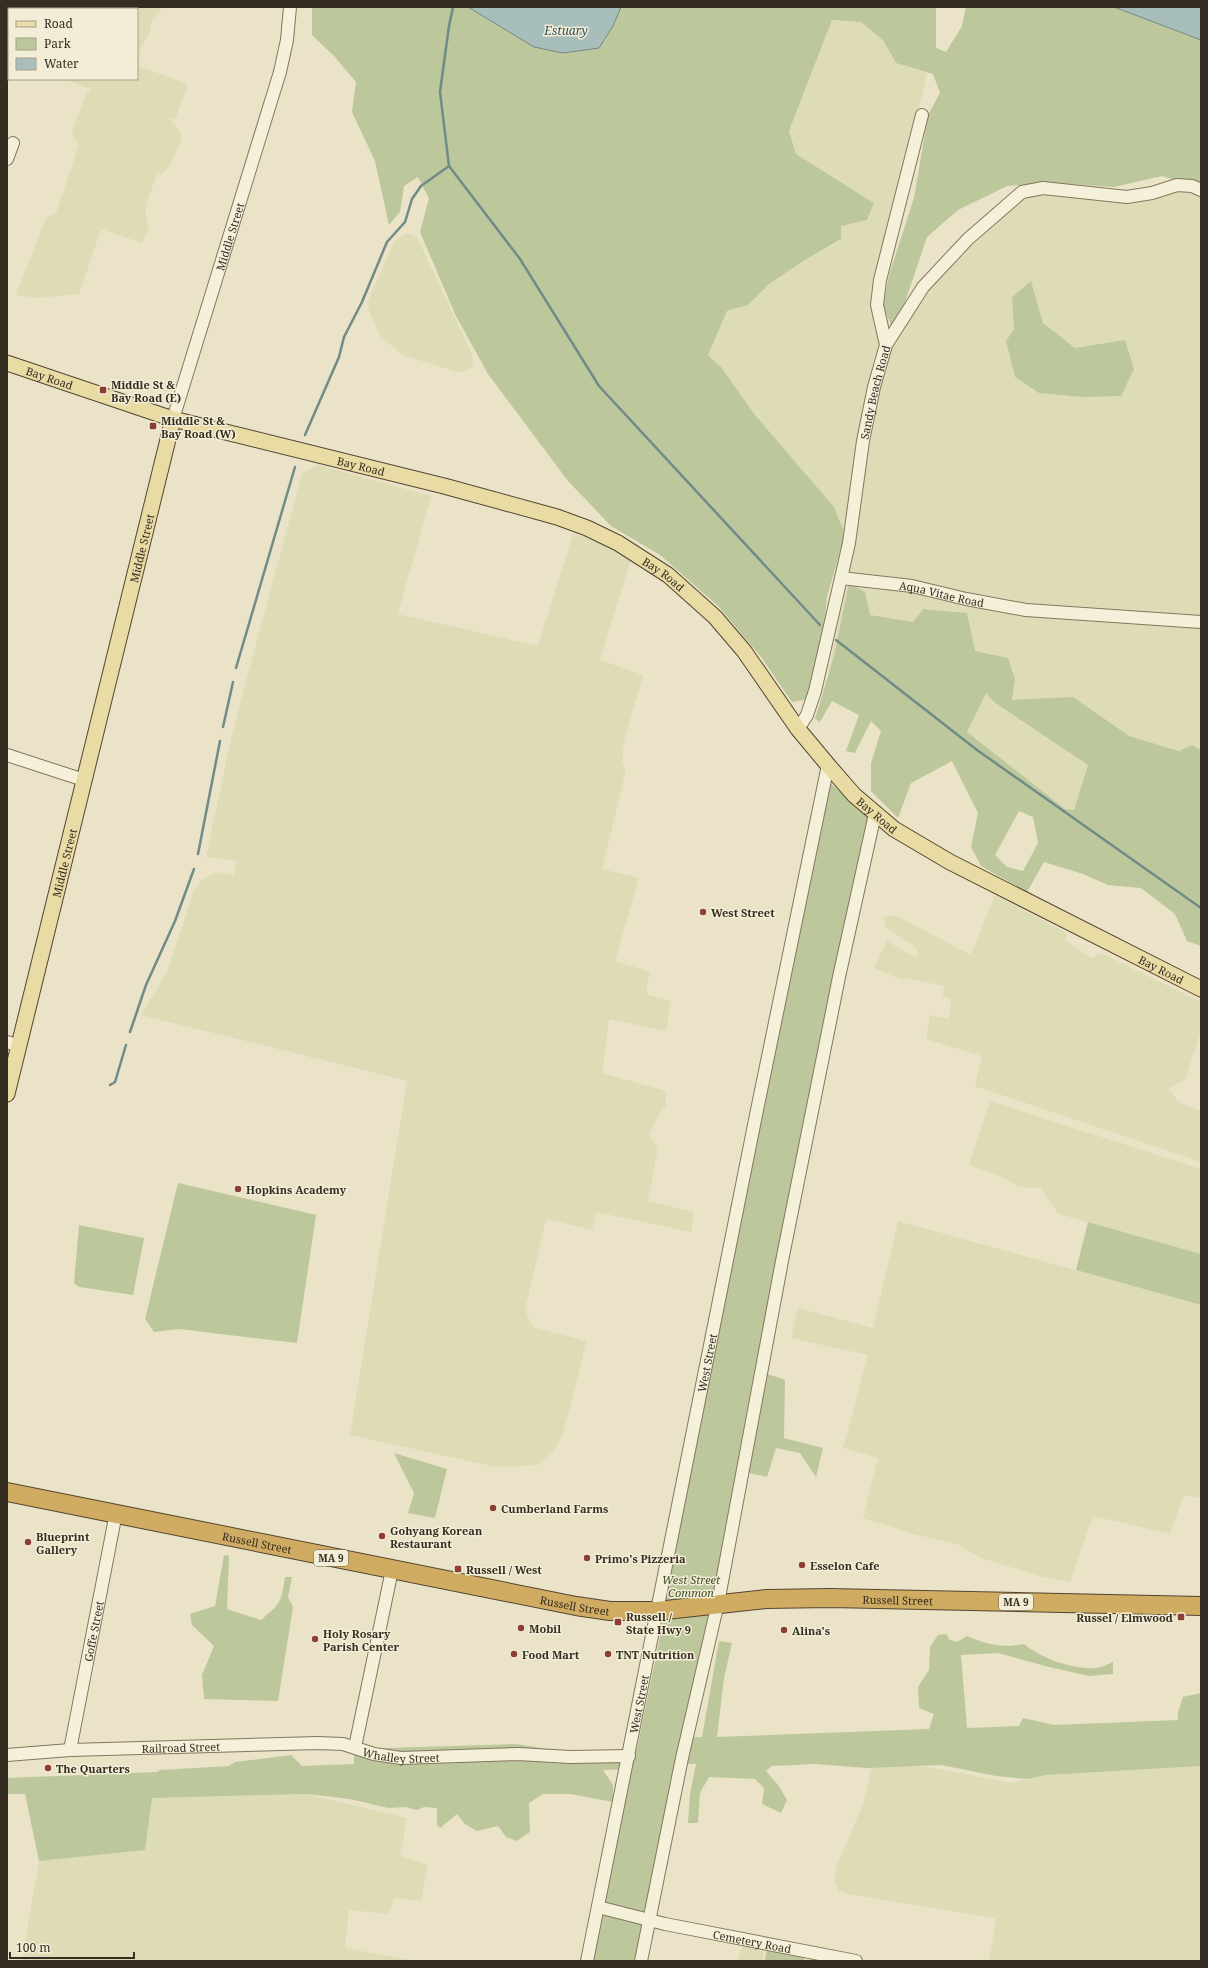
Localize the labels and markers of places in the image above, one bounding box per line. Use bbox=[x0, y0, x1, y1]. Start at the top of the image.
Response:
place label: Middle St & Bay Road (E) bbox=[111, 377, 181, 405]
marker: Middle St & Bay Road (E) bbox=[98, 385, 108, 395]
place label: Middle St & Bay Road (W) bbox=[161, 413, 236, 441]
marker: Middle St & Bay Road (W) bbox=[148, 421, 158, 431]
place label: West Street bbox=[711, 905, 775, 920]
marker: West Street bbox=[698, 907, 708, 917]
place label: Hopkins Academy bbox=[246, 1182, 347, 1197]
marker: Hopkins Academy bbox=[233, 1184, 243, 1194]
place label: Cumberland Farms bbox=[501, 1501, 608, 1516]
marker: Cumberland Farms bbox=[488, 1503, 498, 1513]
place label: Gohyang Korean Restaurant bbox=[390, 1523, 483, 1551]
place label: Blueprint Gallery bbox=[36, 1529, 90, 1557]
marker: Gohyang Korean Restaurant bbox=[377, 1531, 387, 1541]
marker: Blueprint Gallery bbox=[23, 1537, 33, 1547]
place label: Primo's Pizzeria bbox=[595, 1551, 686, 1566]
marker: Primo's Pizzeria bbox=[582, 1553, 592, 1563]
place label: Esselon Cafe bbox=[810, 1558, 880, 1573]
marker: Esselon Cafe bbox=[797, 1560, 807, 1570]
place label: Russell / West bbox=[466, 1562, 542, 1577]
marker: Russell / West bbox=[453, 1564, 463, 1574]
place label: Russell / State Hwy 9 bbox=[626, 1609, 691, 1637]
place label: Russel / Elmwood bbox=[1076, 1610, 1173, 1625]
marker: Russel / Elmwood bbox=[1176, 1612, 1186, 1622]
marker: Russell / State Hwy 9 bbox=[613, 1617, 623, 1627]
place label: Mobil bbox=[529, 1621, 561, 1636]
marker: Mobil bbox=[516, 1623, 526, 1633]
place label: Alina's bbox=[792, 1623, 830, 1638]
marker: Alina's bbox=[779, 1625, 789, 1635]
place label: Holy Rosary Parish Center bbox=[323, 1626, 399, 1654]
marker: Holy Rosary Parish Center bbox=[310, 1634, 320, 1644]
place label: Food Mart bbox=[522, 1647, 580, 1662]
place label: TNT Nutrition bbox=[616, 1647, 695, 1662]
marker: Food Mart bbox=[509, 1649, 519, 1659]
marker: TNT Nutrition bbox=[603, 1649, 613, 1659]
place label: The Quarters bbox=[56, 1761, 130, 1776]
marker: The Quarters bbox=[43, 1763, 53, 1773]

